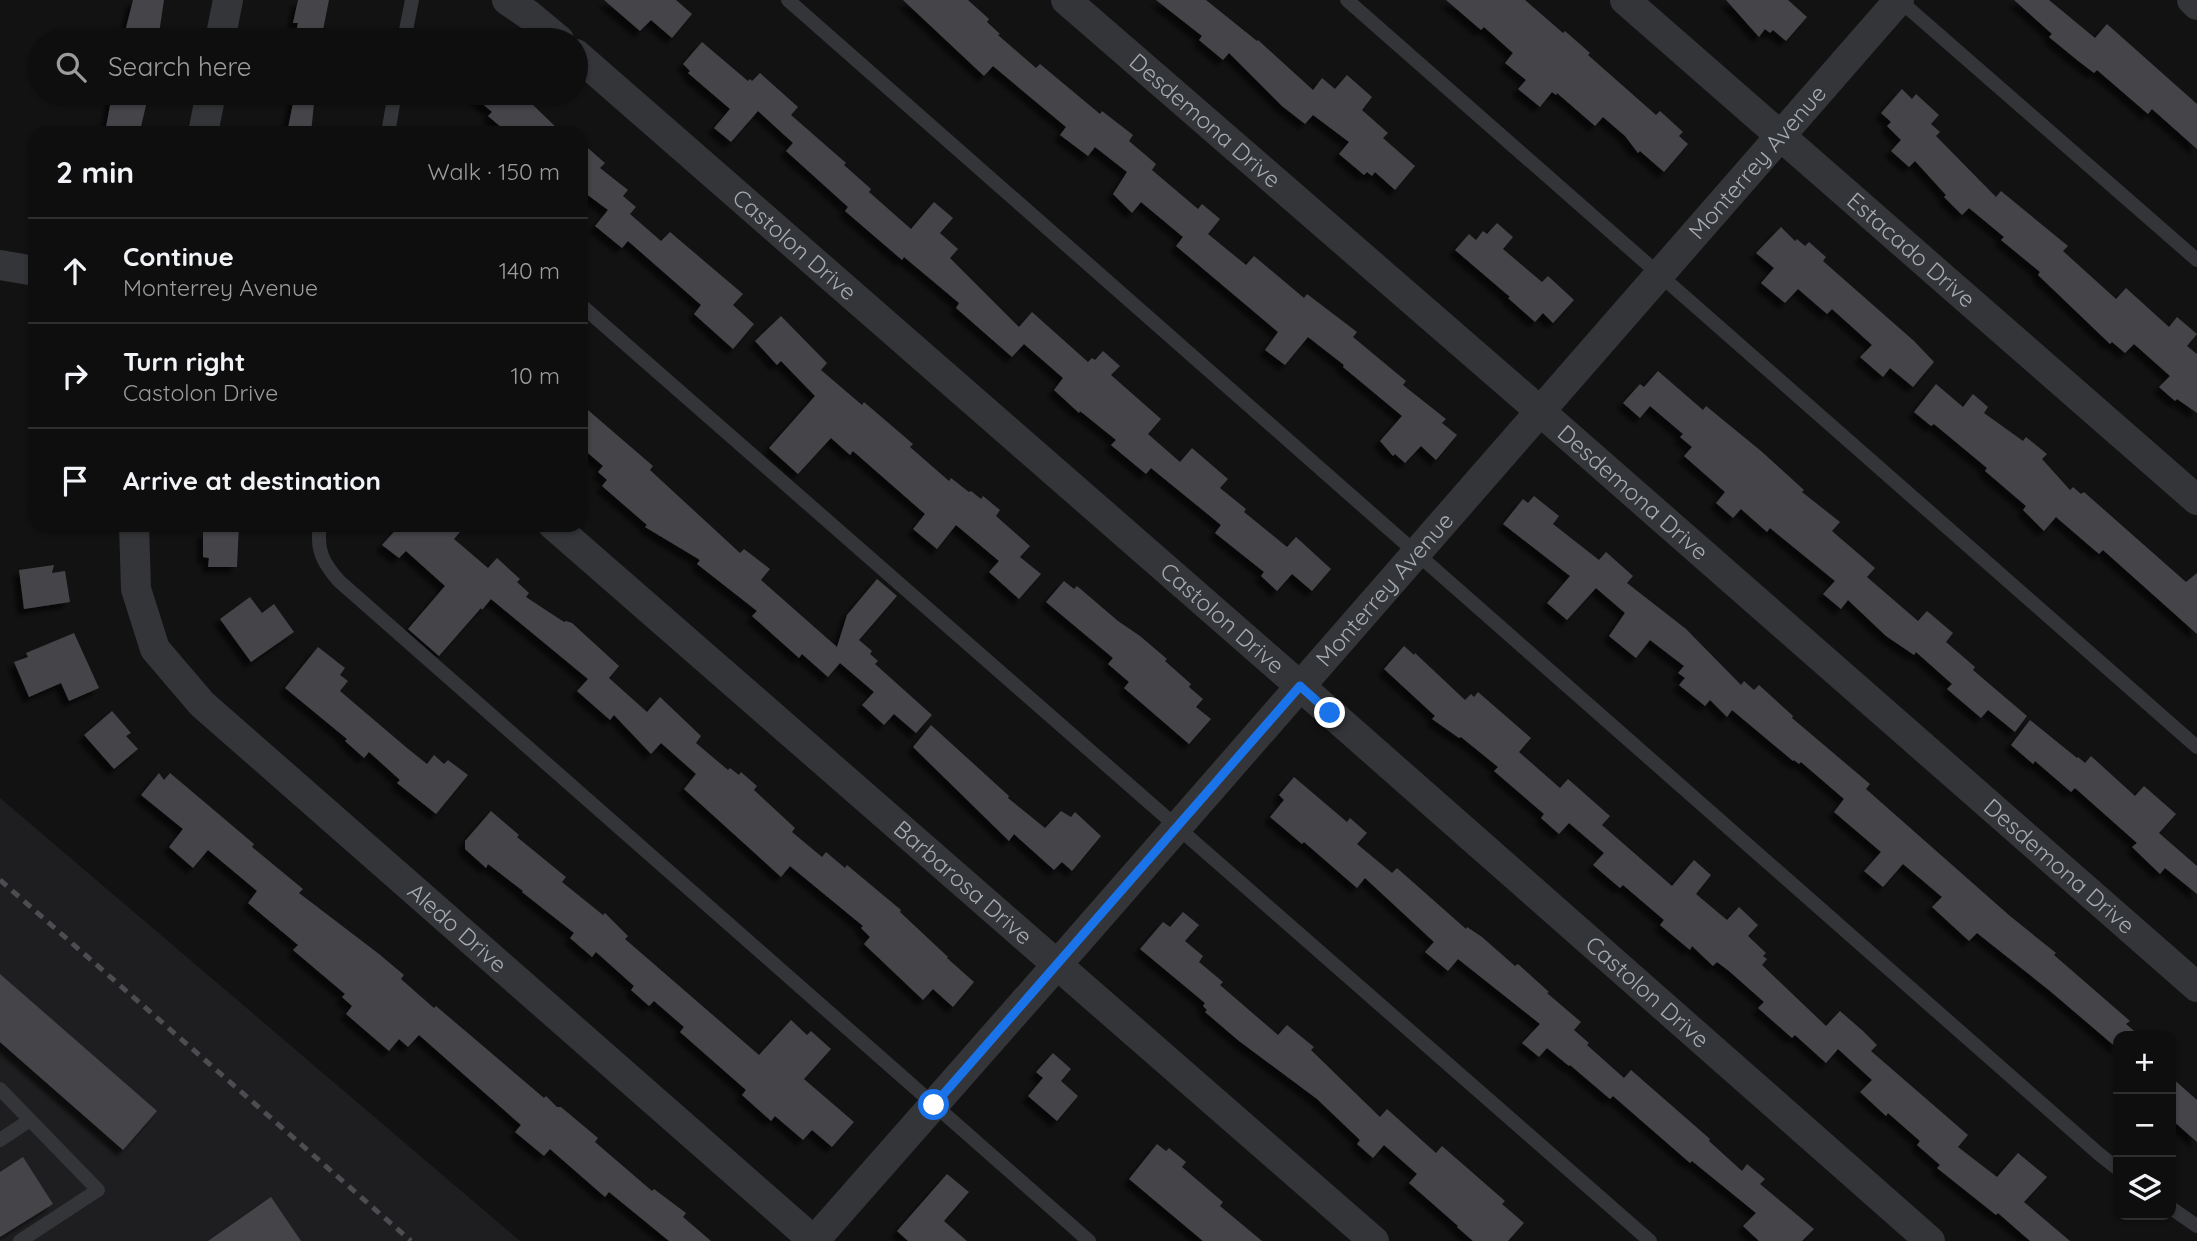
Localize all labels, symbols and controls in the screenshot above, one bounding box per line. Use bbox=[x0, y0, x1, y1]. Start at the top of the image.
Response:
search box bbox=[28, 28, 588, 105]
street label: Desdemona Drive bbox=[1124, 47, 1287, 194]
icon: search bbox=[52, 48, 90, 86]
text: Search here bbox=[108, 50, 252, 83]
street label: Monterrey Avenue bbox=[1682, 79, 1832, 245]
text: 2 min bbox=[56, 153, 134, 191]
text: Walk · 150 m bbox=[427, 157, 560, 186]
street label: Castolon Drive bbox=[727, 182, 863, 306]
street label: Estacado Drive bbox=[1841, 186, 1982, 314]
text: Continue bbox=[123, 240, 234, 273]
icon: ahead bbox=[56, 252, 94, 290]
text: 140 m bbox=[499, 256, 560, 285]
text: Monterrey Avenue bbox=[123, 273, 318, 302]
text: Turn right bbox=[123, 345, 245, 378]
icon: right bbox=[56, 357, 94, 395]
text: 10 m bbox=[511, 361, 560, 390]
text: Castolon Drive bbox=[123, 378, 278, 407]
street label: Desdemona Drive bbox=[1552, 418, 1715, 566]
icon: arrive bbox=[56, 462, 94, 500]
text: Arrive at destination bbox=[123, 464, 381, 497]
street label: Monterrey Avenue bbox=[1309, 506, 1459, 672]
street label: Castolon Drive bbox=[1155, 556, 1291, 680]
route end bbox=[1314, 697, 1345, 728]
street label: Desdemona Drive bbox=[1978, 792, 2141, 940]
street label: Barbarosa Drive bbox=[888, 814, 1039, 950]
street label: Aledo Drive bbox=[402, 876, 513, 979]
street label: Castolon Drive bbox=[1580, 929, 1716, 1054]
map controls bbox=[2113, 1031, 2176, 1220]
button: + bbox=[2113, 1031, 2176, 1094]
route start bbox=[918, 1089, 949, 1120]
button: − bbox=[2113, 1094, 2176, 1157]
button: layers bbox=[2113, 1157, 2176, 1220]

